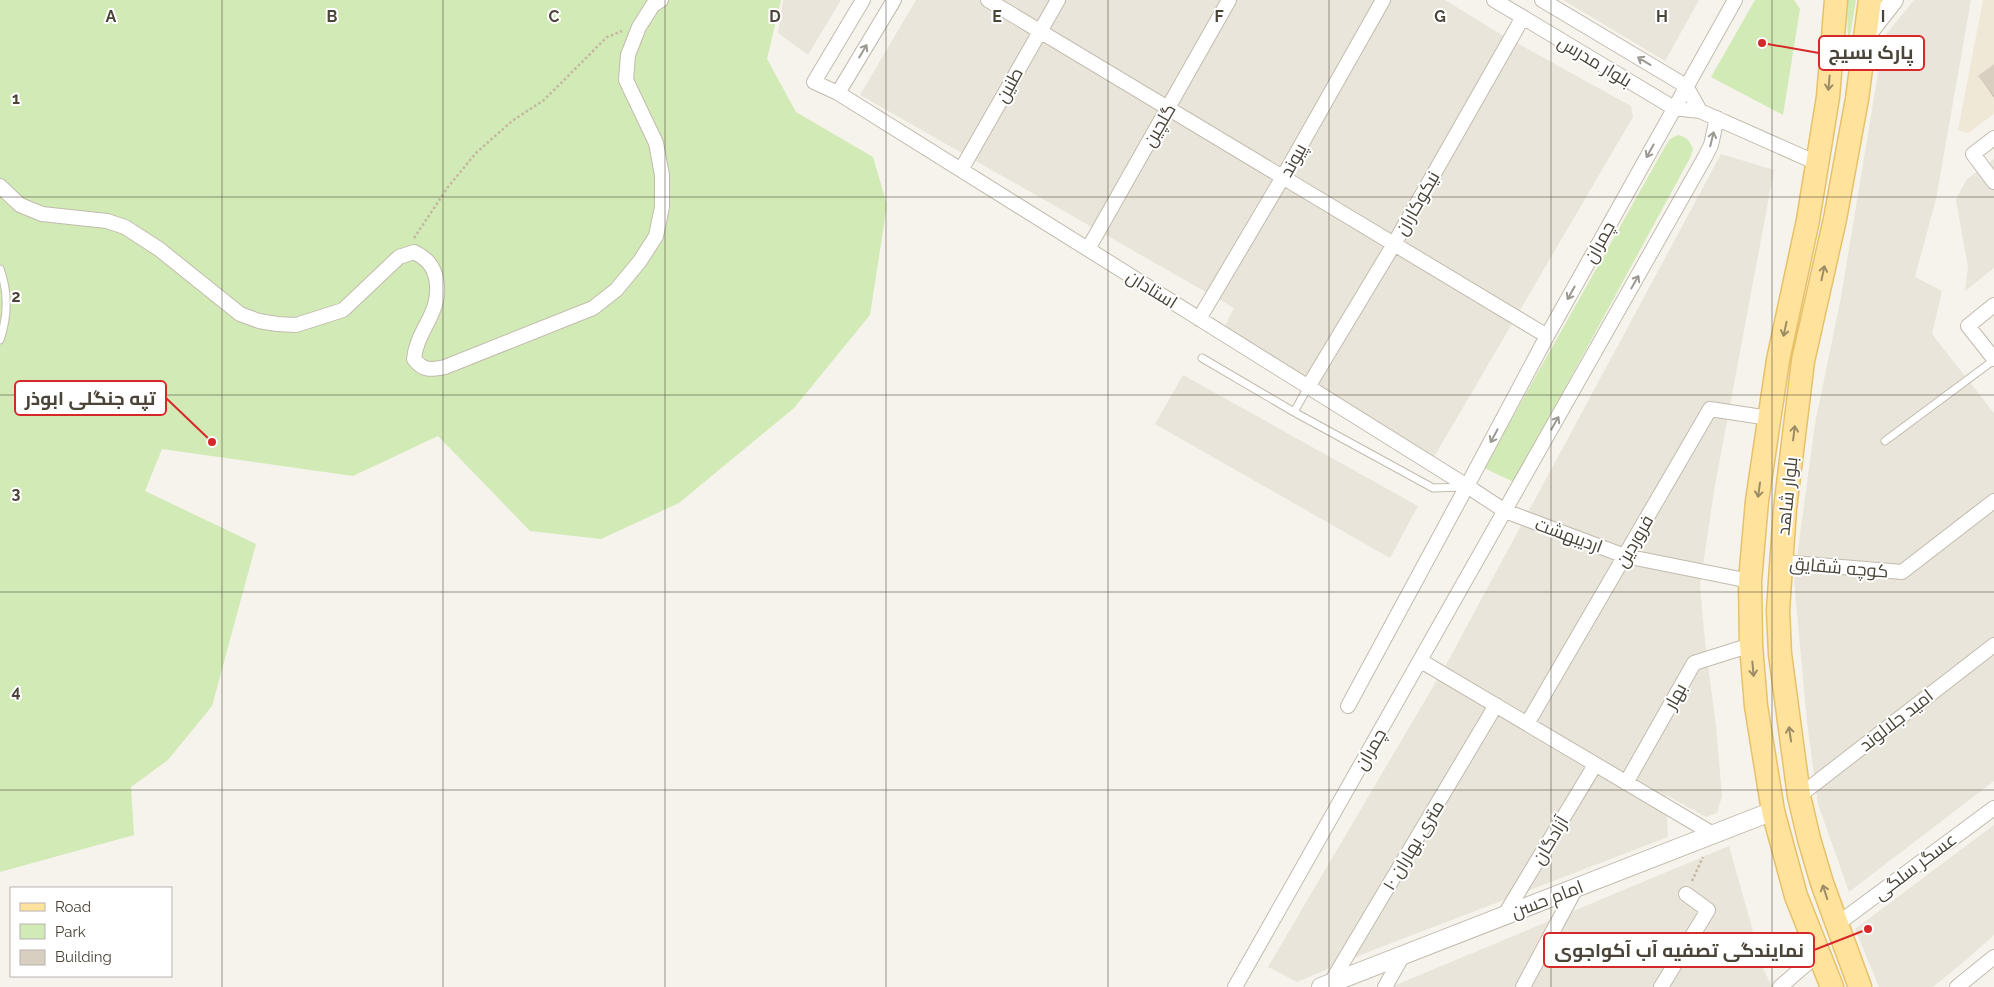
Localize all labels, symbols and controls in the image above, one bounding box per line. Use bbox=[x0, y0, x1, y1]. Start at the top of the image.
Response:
text: A bbox=[106, 7, 117, 26]
text: B bbox=[327, 7, 338, 26]
text: C bbox=[549, 7, 560, 26]
text: D bbox=[769, 7, 781, 26]
text: E bbox=[992, 7, 1002, 26]
text: F bbox=[1214, 7, 1224, 26]
text: G bbox=[1434, 7, 1446, 26]
text: H bbox=[1656, 7, 1668, 26]
text: I bbox=[1881, 7, 1885, 26]
street label: بلوار مدرس bbox=[1554, 31, 1636, 92]
callout: پارک بسیج bbox=[1819, 36, 1924, 70]
text: پارک بسیج bbox=[1829, 41, 1913, 66]
one-way arrow bbox=[858, 44, 868, 58]
one-way arrow bbox=[1637, 55, 1651, 65]
street label: طنین bbox=[991, 64, 1028, 107]
one-way arrow bbox=[1824, 75, 1834, 91]
text: 1 bbox=[12, 89, 20, 108]
street label: گلچین bbox=[1138, 100, 1181, 151]
one-way arrow bbox=[1708, 132, 1717, 148]
street label: پیوند bbox=[1275, 139, 1312, 181]
one-way arrow bbox=[1645, 143, 1654, 158]
street label: نیکوکاران bbox=[1390, 167, 1445, 239]
street label: چمران bbox=[1579, 218, 1621, 267]
street label: استادان bbox=[1122, 265, 1181, 314]
one-way arrow bbox=[1819, 265, 1828, 281]
one-way arrow bbox=[1631, 275, 1640, 290]
one-way arrow bbox=[1566, 286, 1576, 301]
text: 2 bbox=[11, 287, 21, 306]
one-way arrow bbox=[1779, 321, 1789, 337]
callout: تپه جنگلی ابوذر bbox=[15, 381, 166, 415]
text: تپه جنگلی ابوذر bbox=[24, 387, 156, 411]
one-way arrow bbox=[1550, 416, 1560, 431]
one-way arrow bbox=[1789, 425, 1799, 441]
one-way arrow bbox=[1489, 428, 1498, 443]
street label: بلوار شاهد bbox=[1772, 456, 1803, 537]
one-way arrow bbox=[1754, 481, 1764, 497]
text: 3 bbox=[12, 484, 21, 503]
street label: فروردین bbox=[1611, 511, 1658, 571]
street label: اردیبهشت bbox=[1532, 513, 1606, 558]
street label: کوچه شقایق bbox=[1788, 552, 1889, 584]
one-way arrow bbox=[1749, 661, 1758, 677]
street label: بهار bbox=[1659, 679, 1692, 714]
text: 4 bbox=[11, 682, 21, 701]
street label: امید جلالوند bbox=[1855, 685, 1938, 756]
street label: چمران bbox=[1350, 725, 1392, 774]
one-way arrow bbox=[1784, 726, 1794, 742]
street label: ۱۰ متری بهاران bbox=[1378, 796, 1449, 894]
street label: آزادگان bbox=[1527, 812, 1573, 868]
street label: عسگر سلگی bbox=[1870, 828, 1961, 905]
street label: امام حسن bbox=[1508, 876, 1587, 924]
one-way arrow bbox=[1820, 884, 1830, 900]
legend bbox=[10, 887, 172, 977]
text: Road bbox=[55, 898, 91, 916]
text: Park bbox=[55, 923, 86, 941]
callout: نمایندگی تصفیه آب آکواجوی bbox=[1544, 933, 1814, 967]
text: نمایندگی تصفیه آب آکواجوی bbox=[1554, 939, 1804, 962]
text: Building bbox=[55, 948, 112, 966]

